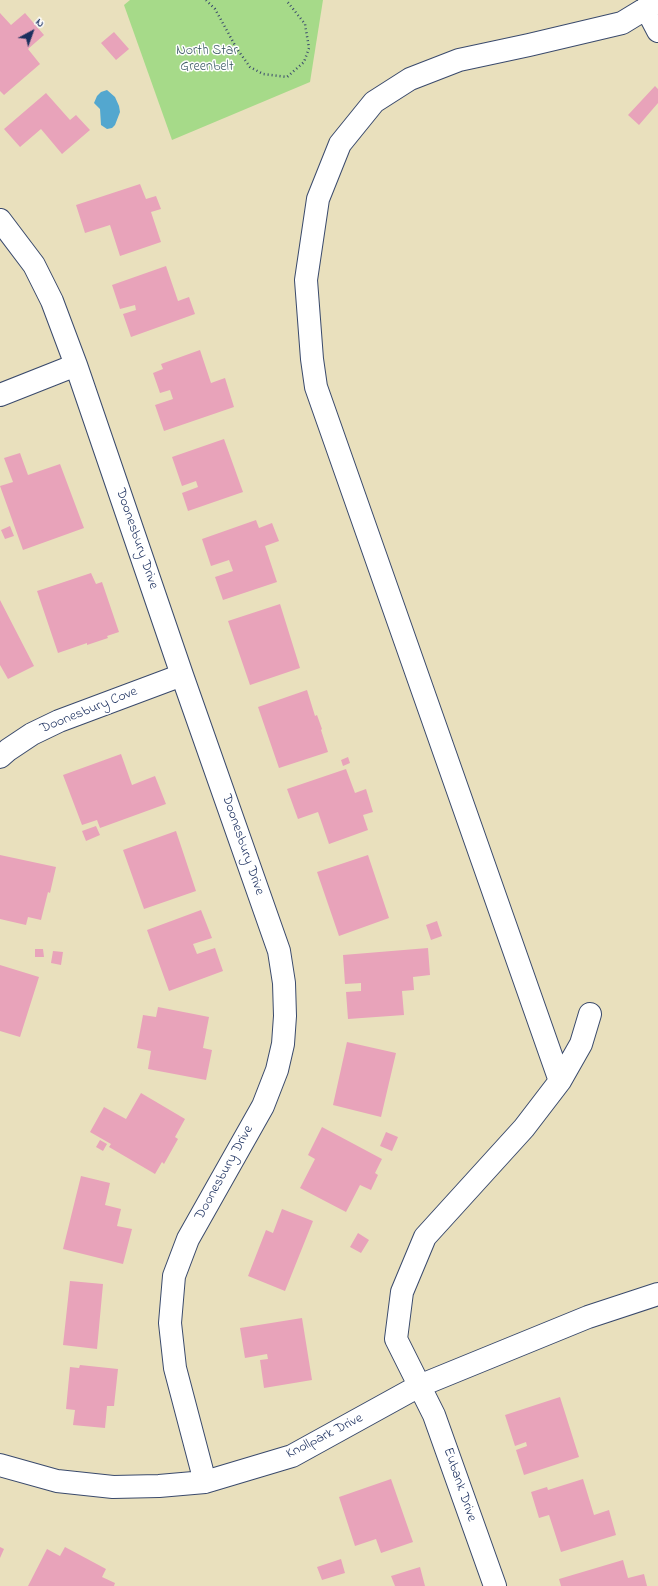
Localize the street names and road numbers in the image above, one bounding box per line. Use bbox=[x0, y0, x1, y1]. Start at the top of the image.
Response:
street label: Doonesbury Drive bbox=[111, 486, 161, 592]
street label: Doonesbury Cove bbox=[38, 684, 140, 738]
street label: Doonesbury Drive bbox=[217, 792, 267, 898]
street label: Doonesbury Drive bbox=[192, 1123, 258, 1223]
street label: Knollpark Drive bbox=[284, 1411, 366, 1463]
street label: Eubank Drive bbox=[438, 1446, 480, 1524]

